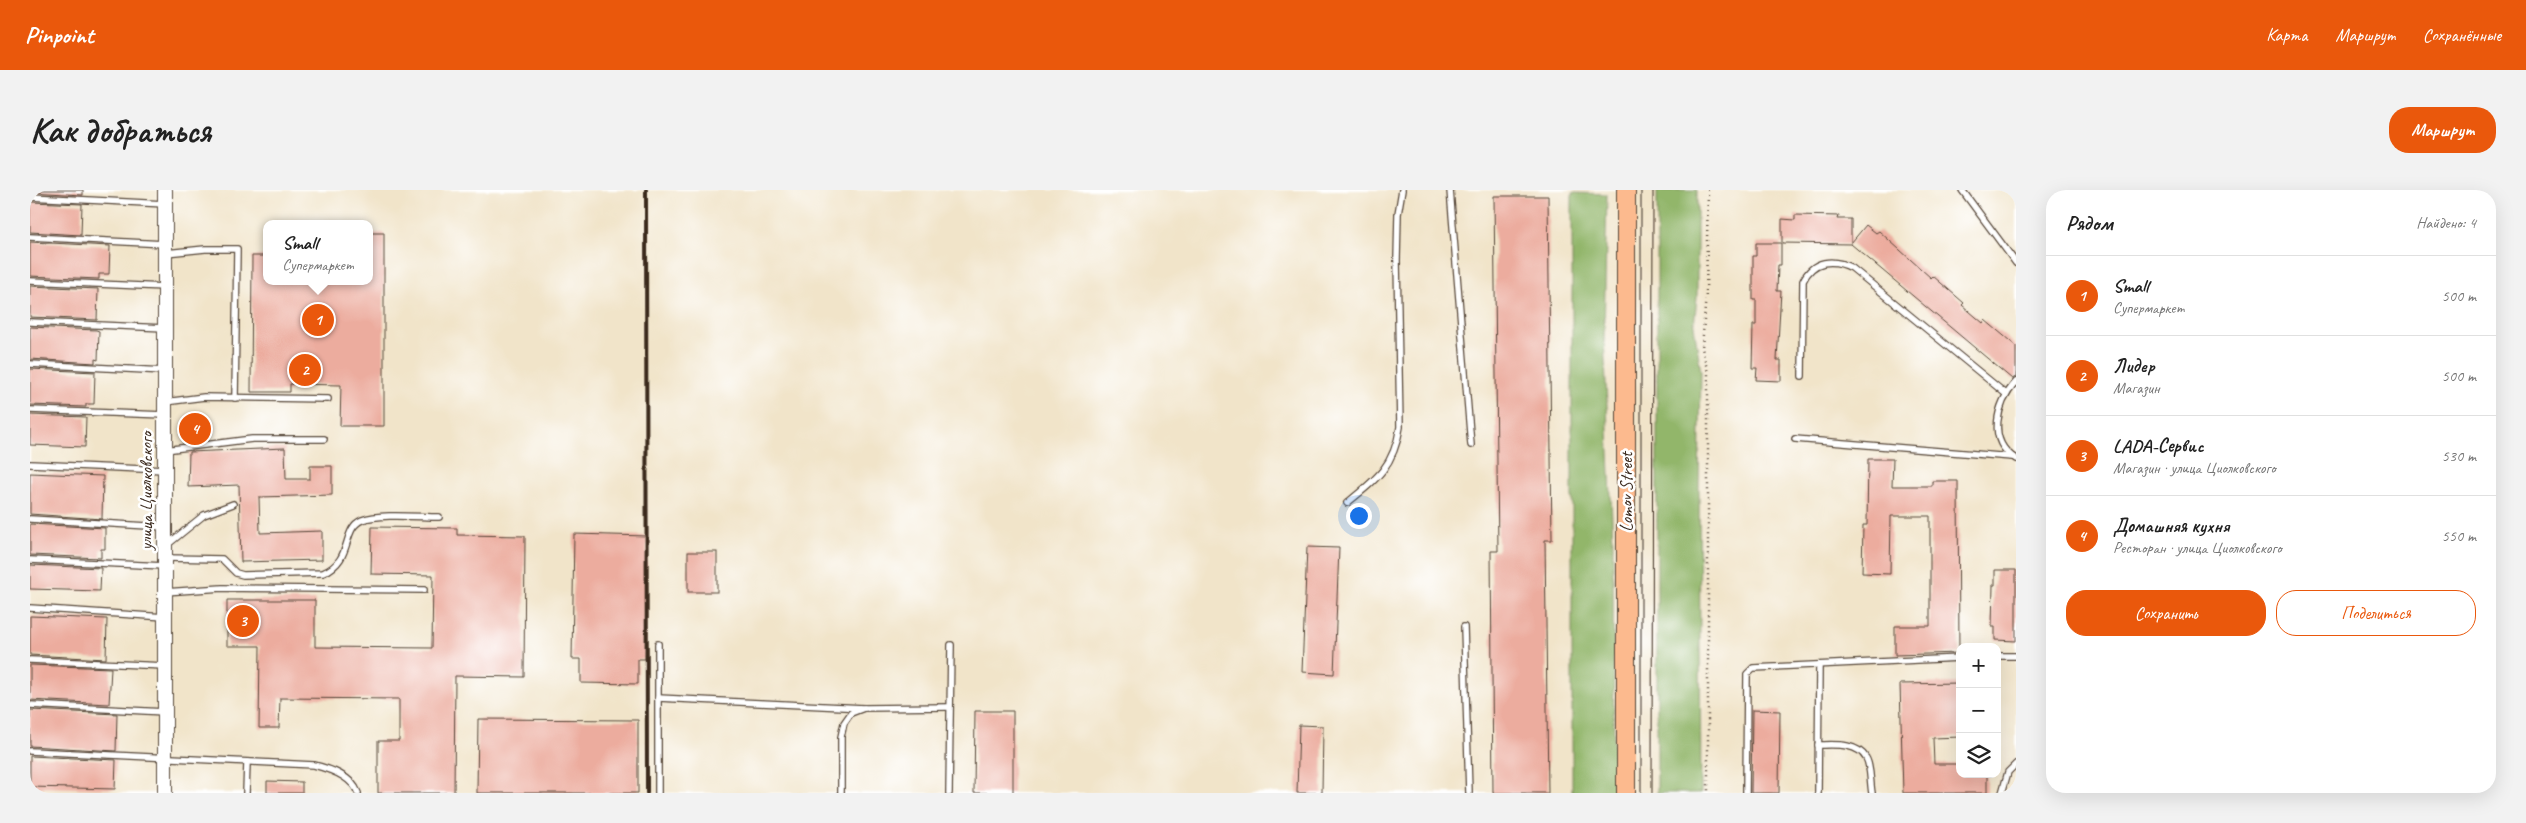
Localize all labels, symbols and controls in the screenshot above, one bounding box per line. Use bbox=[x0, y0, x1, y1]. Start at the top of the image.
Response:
text: Pinpoint bbox=[25, 20, 94, 50]
text: Карта bbox=[2266, 24, 2307, 46]
text: Маршрут bbox=[2335, 24, 2395, 46]
text: Сохранённые bbox=[2423, 24, 2501, 46]
button: Маршрут bbox=[2389, 107, 2496, 153]
text: Как добраться bbox=[30, 108, 211, 153]
text: Рядом bbox=[2066, 210, 2113, 236]
text: Найдено: 4 bbox=[2416, 213, 2476, 233]
popup bbox=[263, 220, 373, 285]
text: Small bbox=[282, 231, 318, 255]
text: Супермаркет bbox=[282, 255, 354, 275]
text: Small bbox=[2113, 274, 2148, 298]
text: 1 bbox=[2078, 286, 2086, 306]
text: 500 m bbox=[2442, 286, 2476, 306]
text: Супермаркет bbox=[2113, 298, 2184, 318]
pin: 1 bbox=[302, 301, 334, 339]
pin: 2 bbox=[289, 351, 321, 389]
text: Лидер bbox=[2113, 354, 2155, 378]
text: 2 bbox=[2078, 366, 2086, 386]
text: 500 m bbox=[2442, 366, 2476, 386]
text: Магазин bbox=[2113, 378, 2160, 398]
pin: 4 bbox=[179, 410, 211, 448]
street label: улица Циолковского bbox=[135, 430, 157, 551]
text: LADA-Сервис bbox=[2113, 434, 2204, 458]
text: 3 bbox=[2078, 446, 2086, 466]
text: 530 m bbox=[2442, 446, 2476, 466]
street label: Lomov Street bbox=[1615, 450, 1637, 532]
text: Магазин · улица Циолковского bbox=[2113, 458, 2276, 478]
your location bbox=[1346, 503, 1372, 529]
text: Домашняя кухня bbox=[2113, 514, 2229, 538]
text: 4 bbox=[2078, 526, 2086, 546]
text: 550 m bbox=[2442, 526, 2476, 546]
text: Ресторан · улица Циолковского bbox=[2113, 538, 2282, 558]
button: Сохранить bbox=[2066, 590, 2266, 636]
button: Поделиться bbox=[2276, 590, 2476, 636]
pin: 3 bbox=[227, 602, 259, 640]
map controls bbox=[1956, 643, 2001, 778]
button: + bbox=[1956, 643, 2001, 688]
button: − bbox=[1956, 688, 2001, 733]
button: layers bbox=[1956, 733, 2001, 778]

